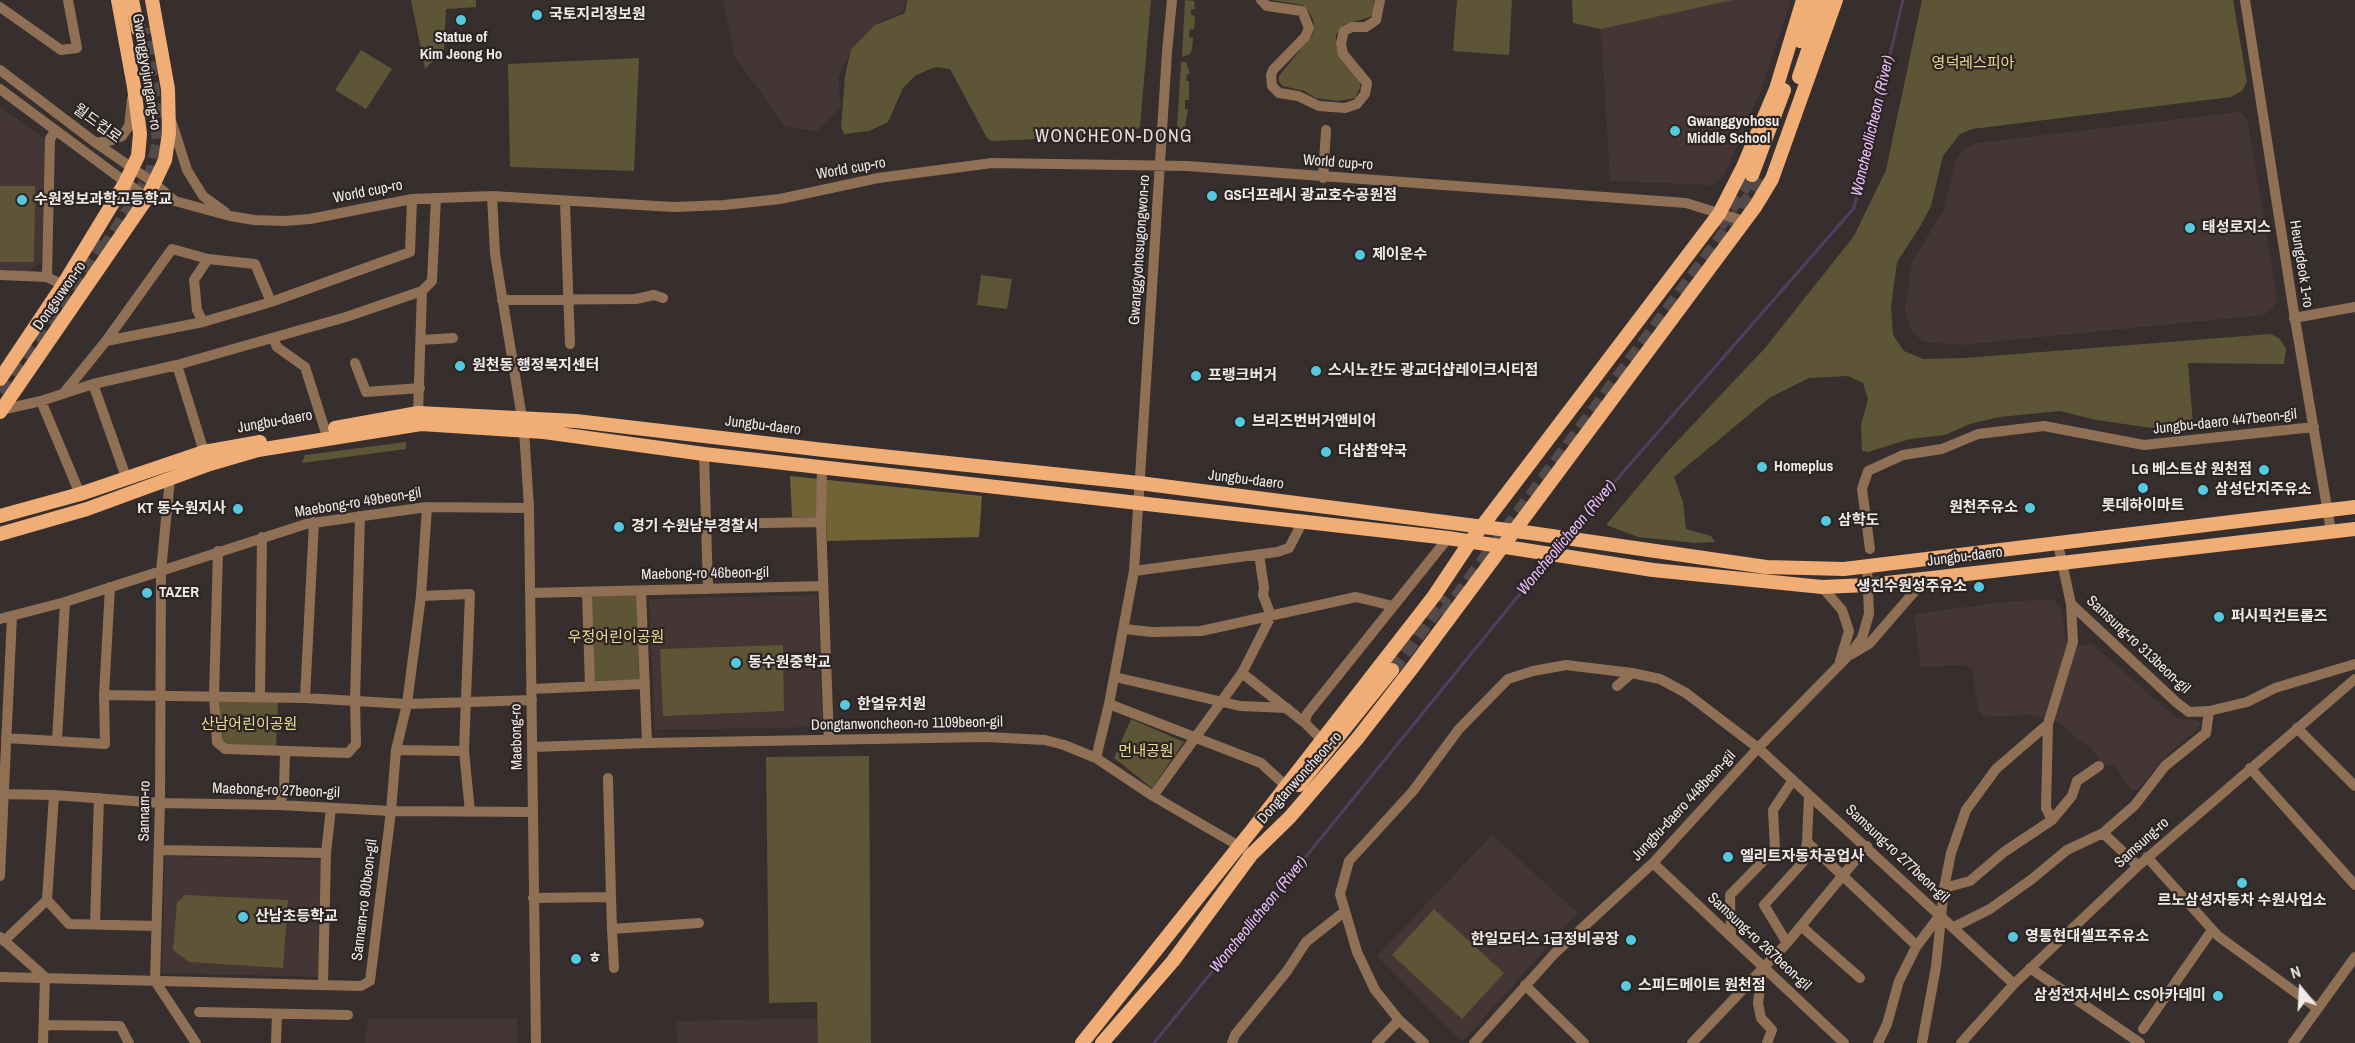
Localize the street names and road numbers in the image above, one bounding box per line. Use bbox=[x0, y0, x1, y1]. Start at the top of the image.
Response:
street label: Gwanggyojungang-ro bbox=[128, 13, 164, 131]
street label: 월드컵로 bbox=[69, 100, 125, 148]
street label: World cup-ro bbox=[1302, 152, 1374, 174]
street label: World cup-ro bbox=[815, 154, 887, 184]
street label: Gwanggyohosugongwon-ro bbox=[1126, 174, 1154, 326]
street label: World cup-ro bbox=[332, 176, 404, 208]
street label: Heungdeok 1-ro bbox=[2285, 219, 2317, 309]
street label: Dongsuwon-ro bbox=[30, 258, 90, 334]
street label: Jungbu-daero 447beon-gil bbox=[2152, 406, 2298, 438]
street label: Jungbu-daero bbox=[236, 407, 314, 437]
street label: Jungbu-daero bbox=[724, 412, 802, 440]
street label: Jungbu-daero bbox=[1207, 466, 1285, 494]
street label: Maebong-ro 49beon-gil bbox=[293, 484, 423, 522]
street label: Jungbu-daero bbox=[1926, 543, 2004, 571]
street label: Maebong-ro 46beon-gil bbox=[641, 564, 769, 584]
street label: Samsung-ro 313beon-gil bbox=[2082, 592, 2194, 698]
street label: Maebong-ro bbox=[507, 704, 527, 770]
street label: Dongtanwoncheon-ro 1109beon-gil bbox=[811, 713, 1003, 735]
street label: Dongtanwoncheon-ro bbox=[1254, 728, 1346, 828]
street label: Jungbu-daero 448beon-gil bbox=[1628, 747, 1740, 865]
street label: Sannam-ro bbox=[135, 780, 155, 842]
street label: Maebong-ro 27beon-gil bbox=[212, 780, 340, 802]
street label: Samsung-ro 277beon-gil bbox=[1841, 801, 1953, 907]
street label: Samsung-ro bbox=[2111, 814, 2173, 872]
street label: Sannam-ro 80beon-gil bbox=[349, 838, 381, 962]
street label: Samsung-ro 267beon-gil bbox=[1703, 889, 1815, 995]

